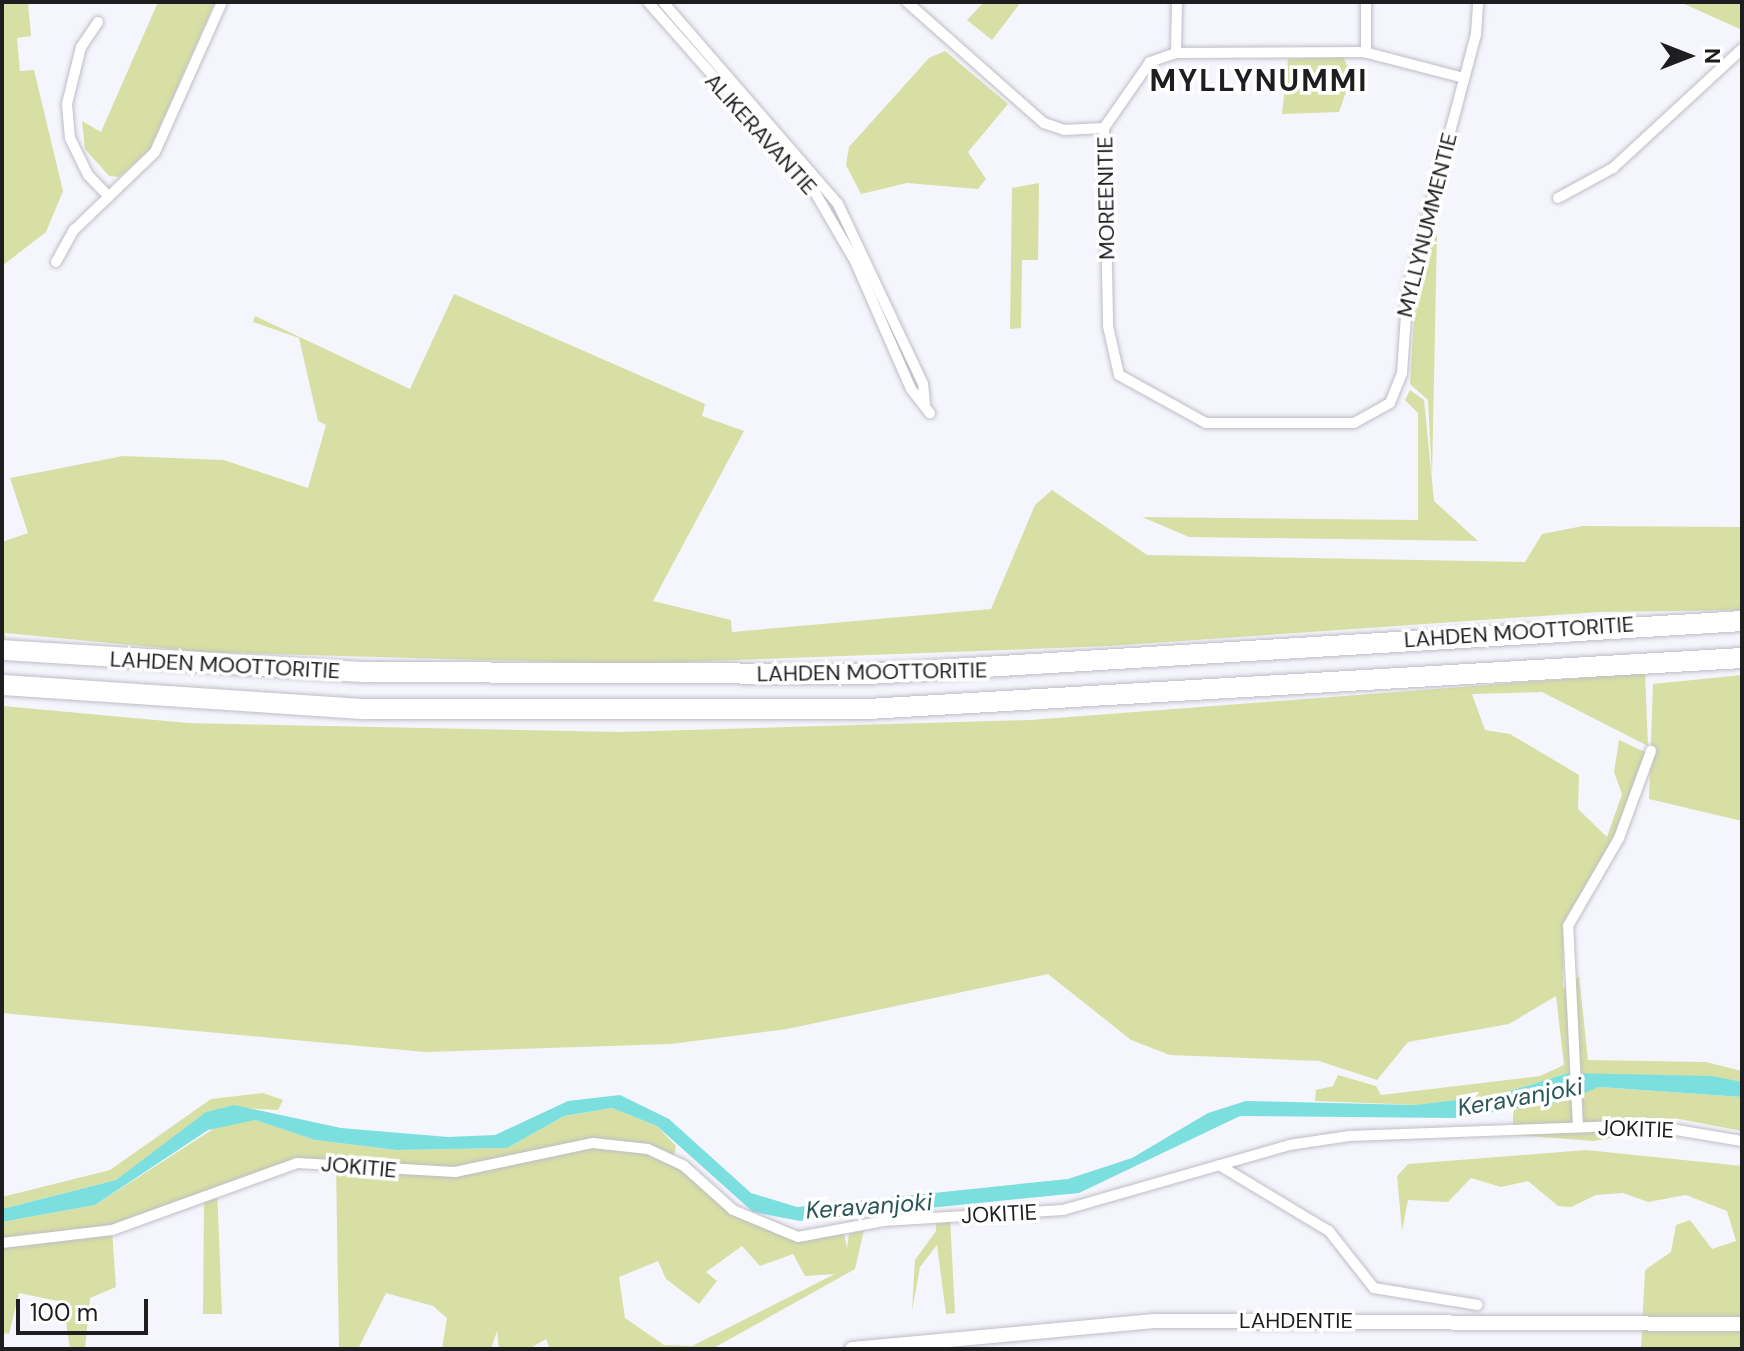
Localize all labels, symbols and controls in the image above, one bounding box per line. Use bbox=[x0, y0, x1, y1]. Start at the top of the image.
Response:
north arrow bbox=[1648, 16, 1728, 96]
text: N bbox=[1698, 48, 1727, 64]
district label: MYLLYNUMMI bbox=[1150, 63, 1368, 99]
street label: ALIKERAVANTIE bbox=[700, 68, 822, 200]
street label: MYLLYNUMMENTIE bbox=[1391, 130, 1463, 320]
street label: MOREENITIE bbox=[1092, 136, 1120, 260]
street label: LAHDEN MOOTTORITIE bbox=[1403, 611, 1635, 653]
street label: LAHDEN MOOTTORITIE bbox=[109, 646, 341, 684]
street label: LAHDEN MOOTTORITIE bbox=[756, 657, 988, 687]
water label: Keravanjoki bbox=[1455, 1072, 1585, 1122]
street label: JOKITIE bbox=[1598, 1114, 1674, 1144]
street label: JOKITIE bbox=[320, 1151, 398, 1183]
water label: Keravanjoki bbox=[805, 1187, 933, 1225]
street label: JOKITIE bbox=[960, 1199, 1038, 1229]
scale bar bbox=[20, 1283, 152, 1333]
text: 100 m bbox=[30, 1297, 98, 1328]
street label: LAHDENTIE bbox=[1239, 1308, 1353, 1334]

